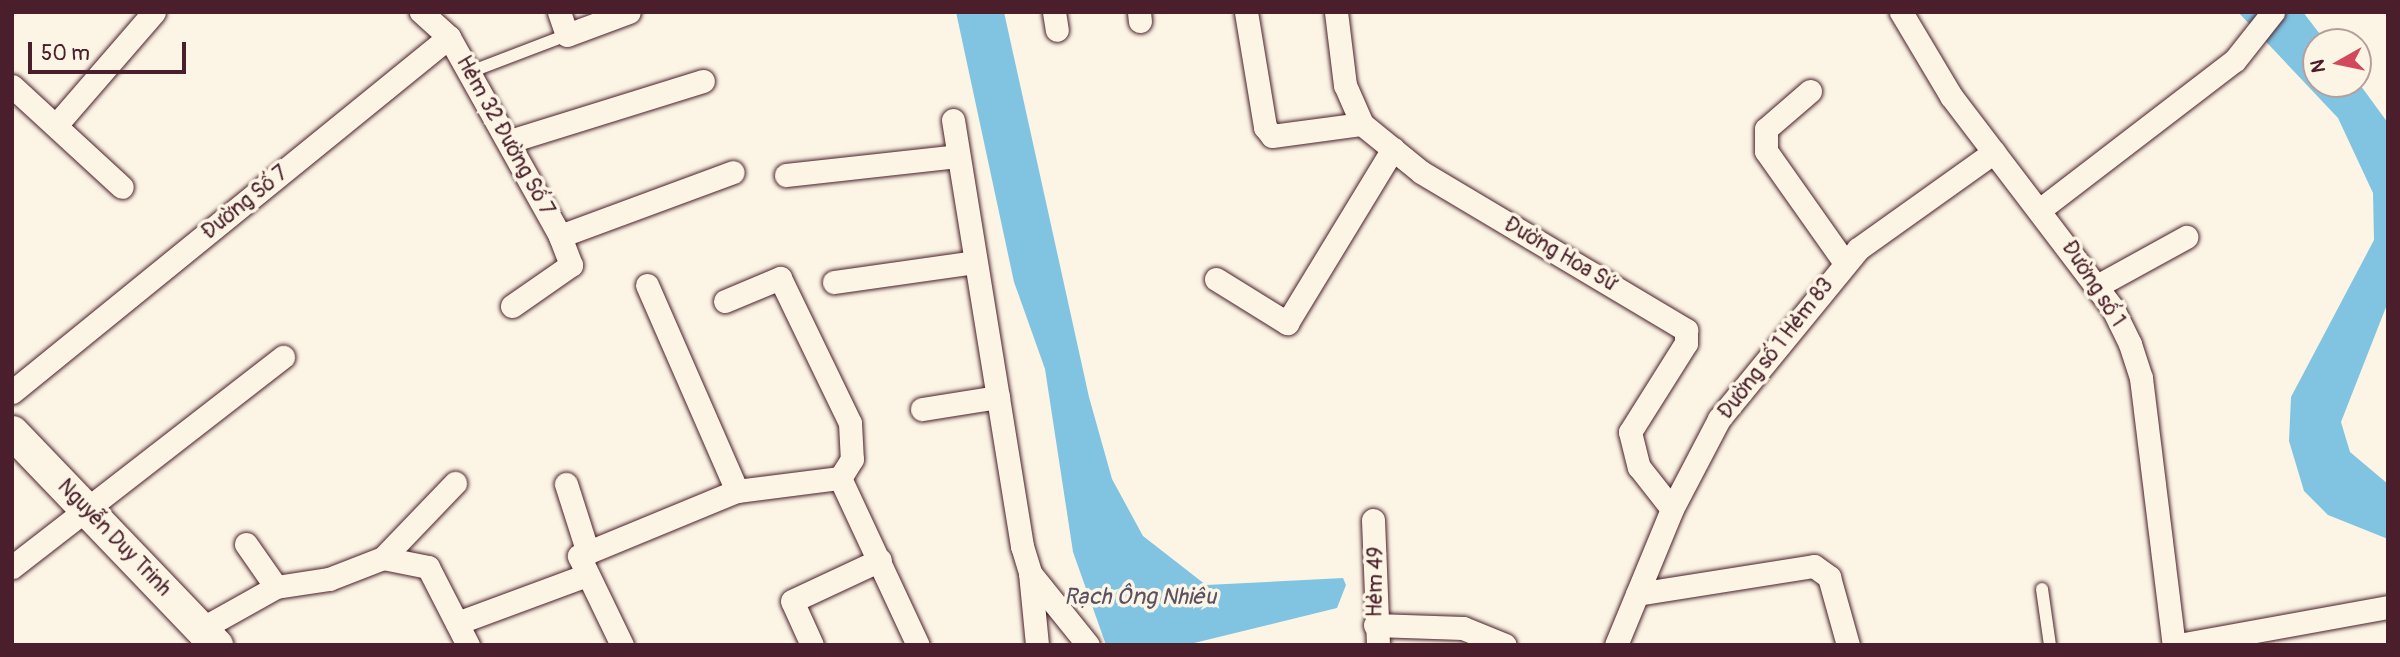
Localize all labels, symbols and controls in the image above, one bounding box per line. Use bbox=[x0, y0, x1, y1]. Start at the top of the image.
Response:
scale bar bbox=[32, 28, 189, 72]
north arrow bbox=[2302, 28, 2372, 98]
text: 50 m bbox=[41, 40, 90, 67]
street label: Hẻm 32 Đường Số 7 bbox=[451, 52, 559, 220]
text: N bbox=[2305, 58, 2331, 74]
street label: Đường Số 7 bbox=[197, 161, 293, 245]
street label: Đường Hoa Sứ bbox=[1499, 212, 1623, 298]
street label: Đường số 1 bbox=[2056, 236, 2130, 332]
street label: Đường số 1 Hẻm 83 bbox=[1713, 273, 1839, 425]
street label: Nguyễn Duy Trinh bbox=[52, 474, 176, 602]
street label: Hẻm 49 bbox=[1363, 546, 1389, 618]
water label: Rạch Ông Nhiêu bbox=[1064, 583, 1216, 611]

